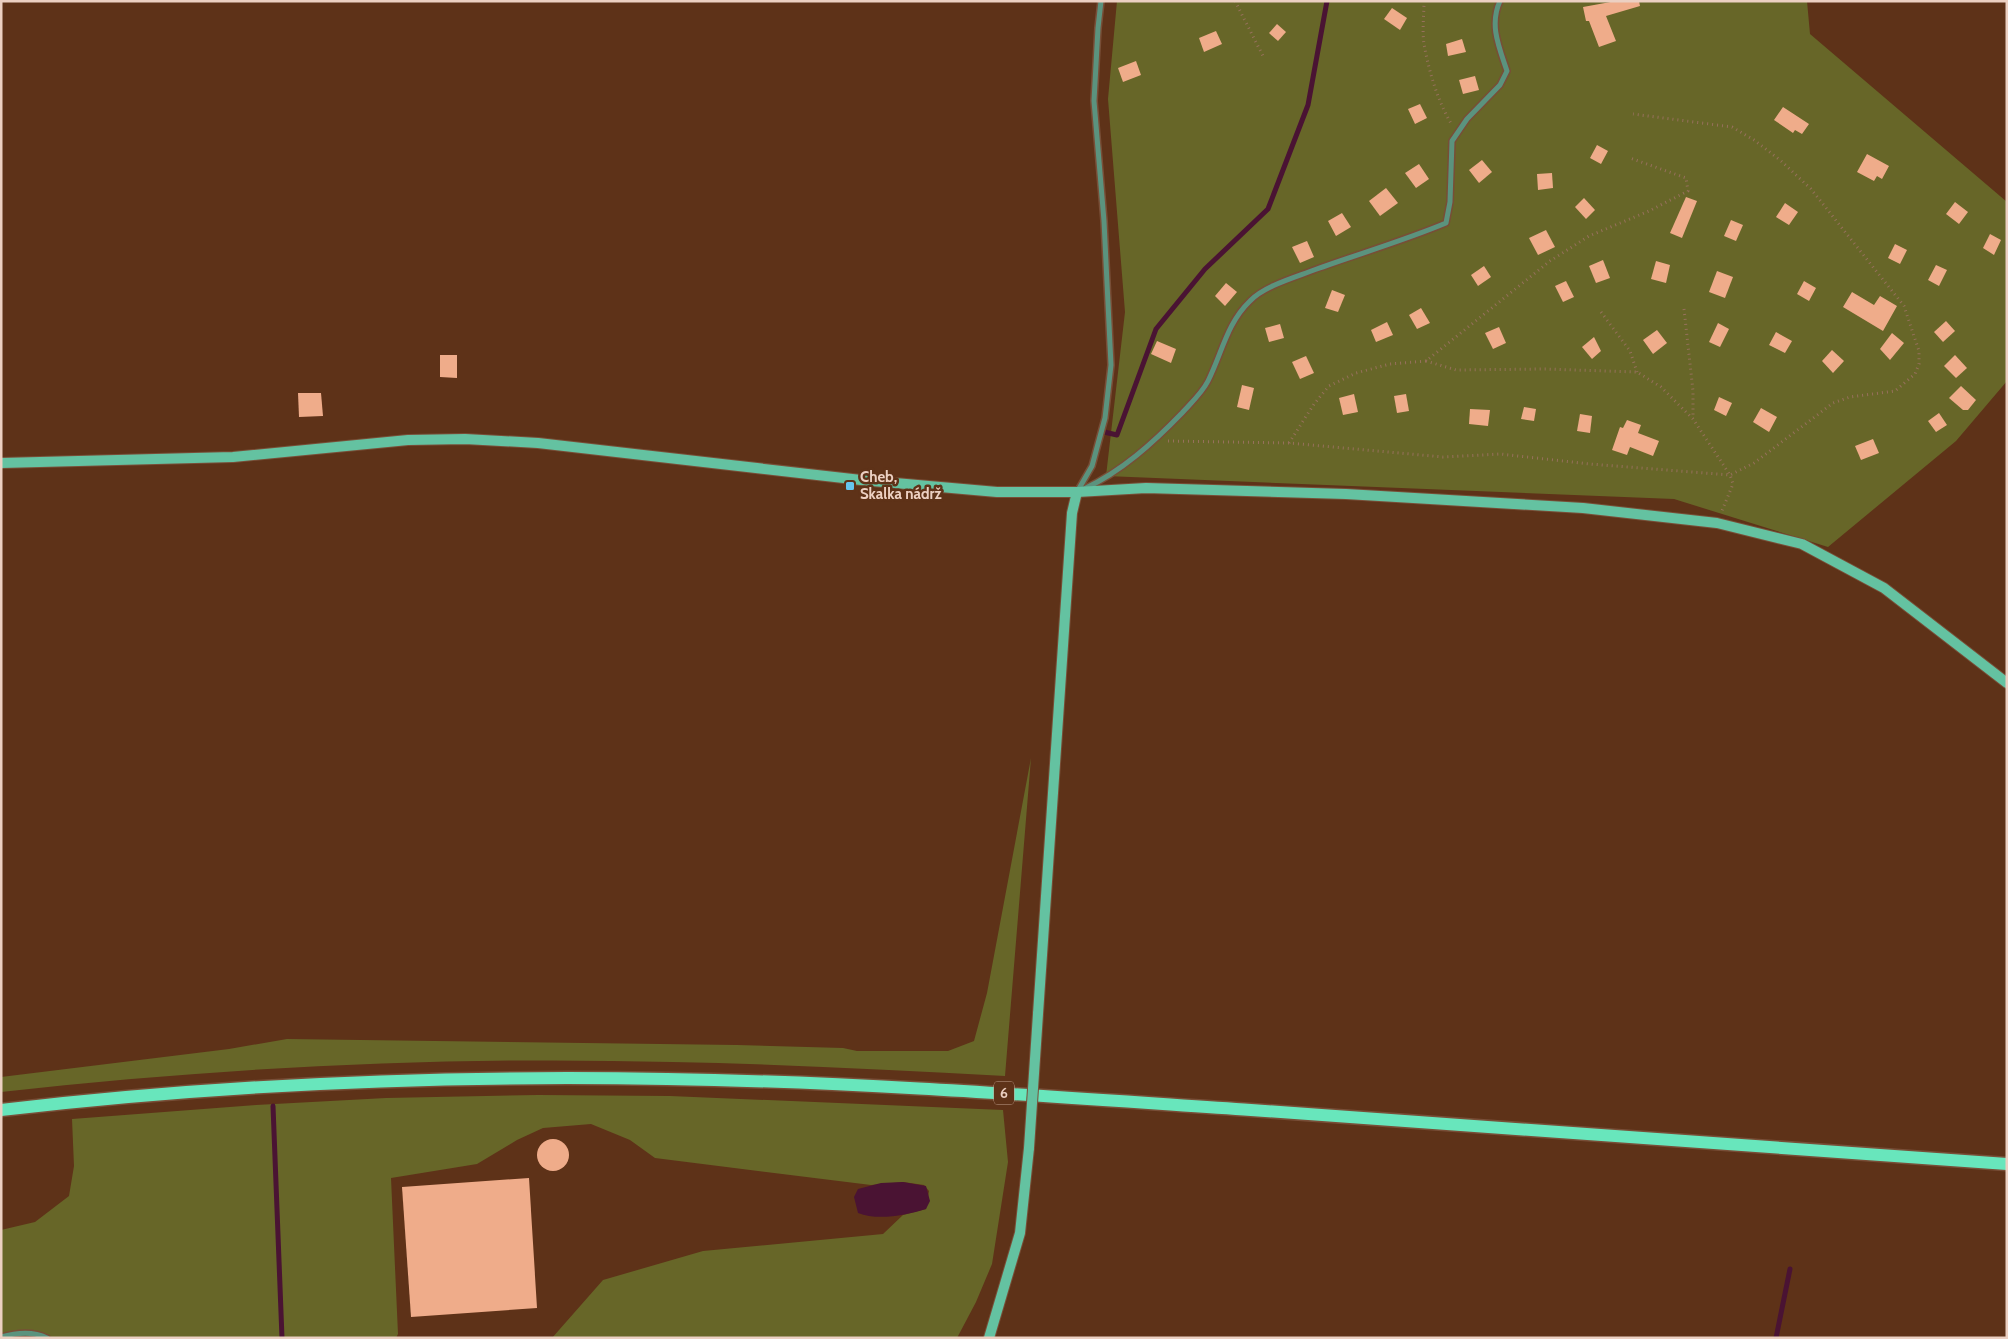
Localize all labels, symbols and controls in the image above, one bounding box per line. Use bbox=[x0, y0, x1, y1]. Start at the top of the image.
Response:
place label: Cheb, Skalka nádrž bbox=[860, 468, 942, 503]
marker: Cheb, Skalka nádrž bbox=[844, 480, 856, 492]
road number: 6 bbox=[994, 1082, 1014, 1104]

